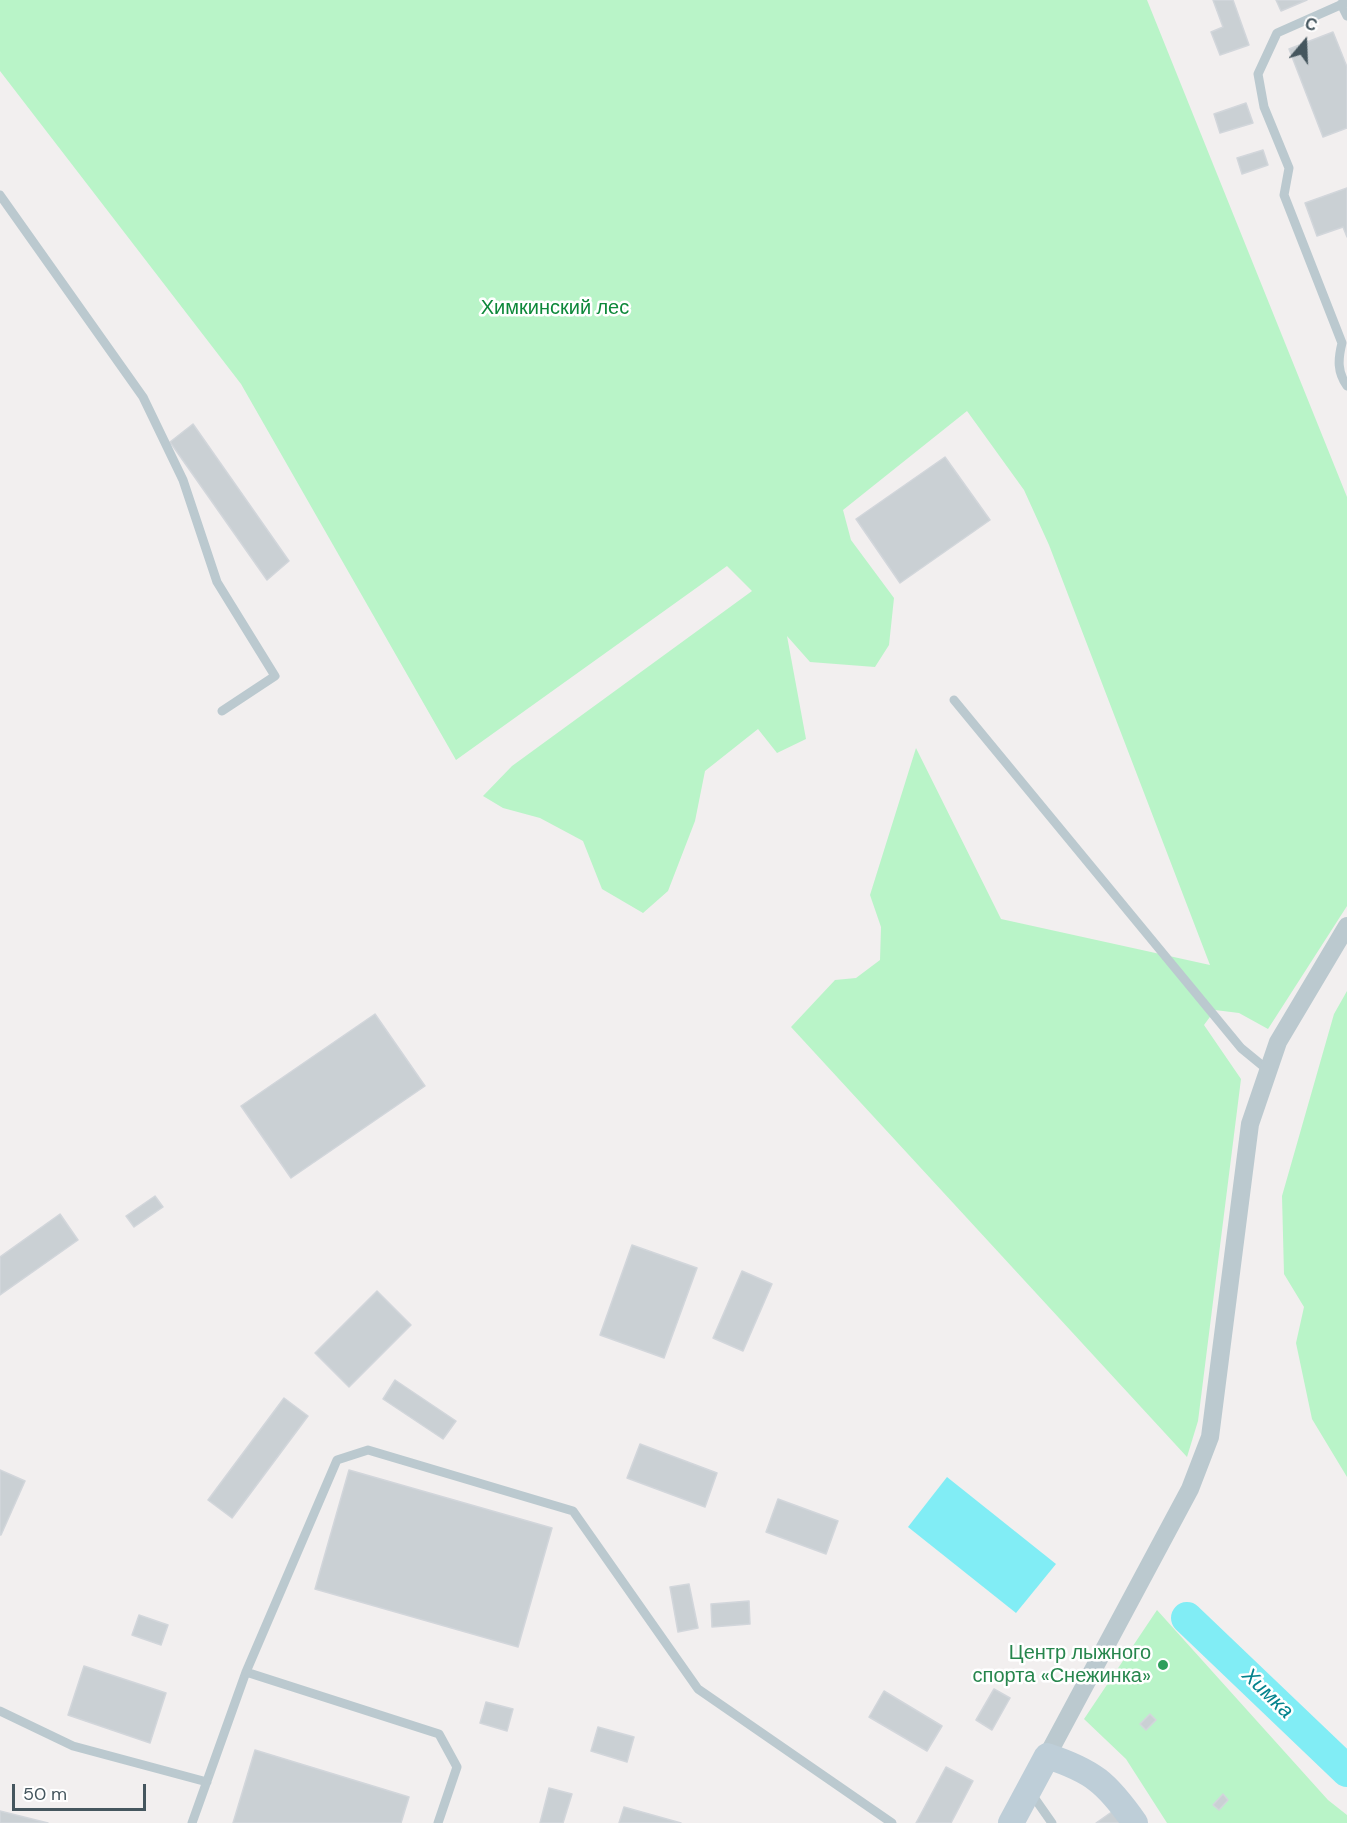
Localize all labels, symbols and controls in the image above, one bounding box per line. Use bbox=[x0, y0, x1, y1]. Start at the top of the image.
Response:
north arrow bbox=[1275, 12, 1335, 72]
text: С bbox=[1302, 13, 1320, 36]
park label: Химкинский лес bbox=[481, 297, 629, 321]
place label: Центр лыжного спорта «Снежинка» bbox=[973, 1642, 1151, 1689]
marker: Центр лыжного спорта «Снежинка» bbox=[1156, 1658, 1170, 1672]
water label: Химка bbox=[1236, 1664, 1298, 1724]
scale bar bbox=[15, 1772, 148, 1810]
text: 50 m bbox=[23, 1782, 67, 1806]

